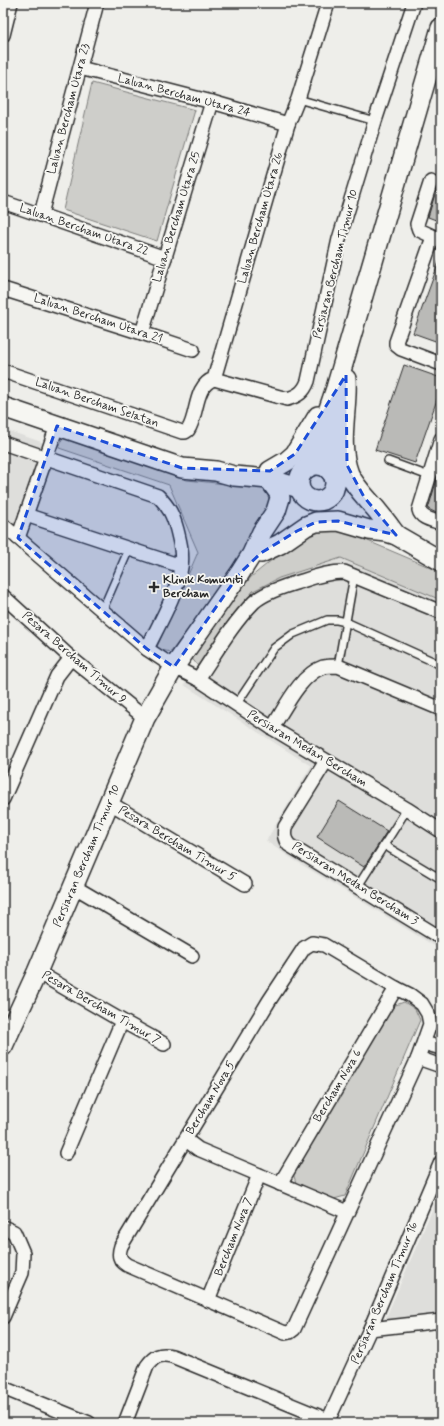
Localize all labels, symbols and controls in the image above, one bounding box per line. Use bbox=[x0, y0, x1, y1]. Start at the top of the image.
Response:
street label: Laluan Bercham Utara 23 bbox=[44, 42, 94, 176]
street label: Laluan Bercham Utara 24 bbox=[116, 71, 252, 121]
street label: Laluan Bercham Utara 25 bbox=[149, 150, 205, 284]
street label: Laluan Bercham Utara 26 bbox=[235, 150, 288, 286]
street label: Persiaran Bercham Timur 10 bbox=[310, 187, 362, 340]
street label: Laluan Bercham Utara 22 bbox=[17, 200, 151, 260]
street label: Laluan Bercham Utara 21 bbox=[31, 291, 165, 347]
street label: Laluan Bercham Selatan bbox=[33, 374, 161, 432]
place label: Klinik Komuniti Bercham bbox=[163, 572, 243, 602]
marker: Klinik Komuniti Bercham bbox=[148, 581, 160, 593]
street label: Pesara Bercham Timur 9 bbox=[18, 608, 130, 708]
street label: Persiaran Medan Bercham bbox=[244, 707, 370, 791]
street label: Persiaran Bercham Timur 10 bbox=[50, 782, 124, 930]
street label: Pesara Bercham Timur 5 bbox=[115, 802, 239, 886]
street label: Persiaran Medan Bercham 3 bbox=[289, 839, 422, 930]
street label: Pesara Bercham Timur 7 bbox=[39, 967, 163, 1049]
street label: Bercham Nova 6 bbox=[310, 1047, 366, 1125]
street label: Bercham Nova 5 bbox=[183, 1058, 239, 1138]
street label: Bercham Nova 7 bbox=[211, 1195, 257, 1279]
street label: Persiaran Bercham Timur 16 bbox=[348, 1219, 422, 1367]

